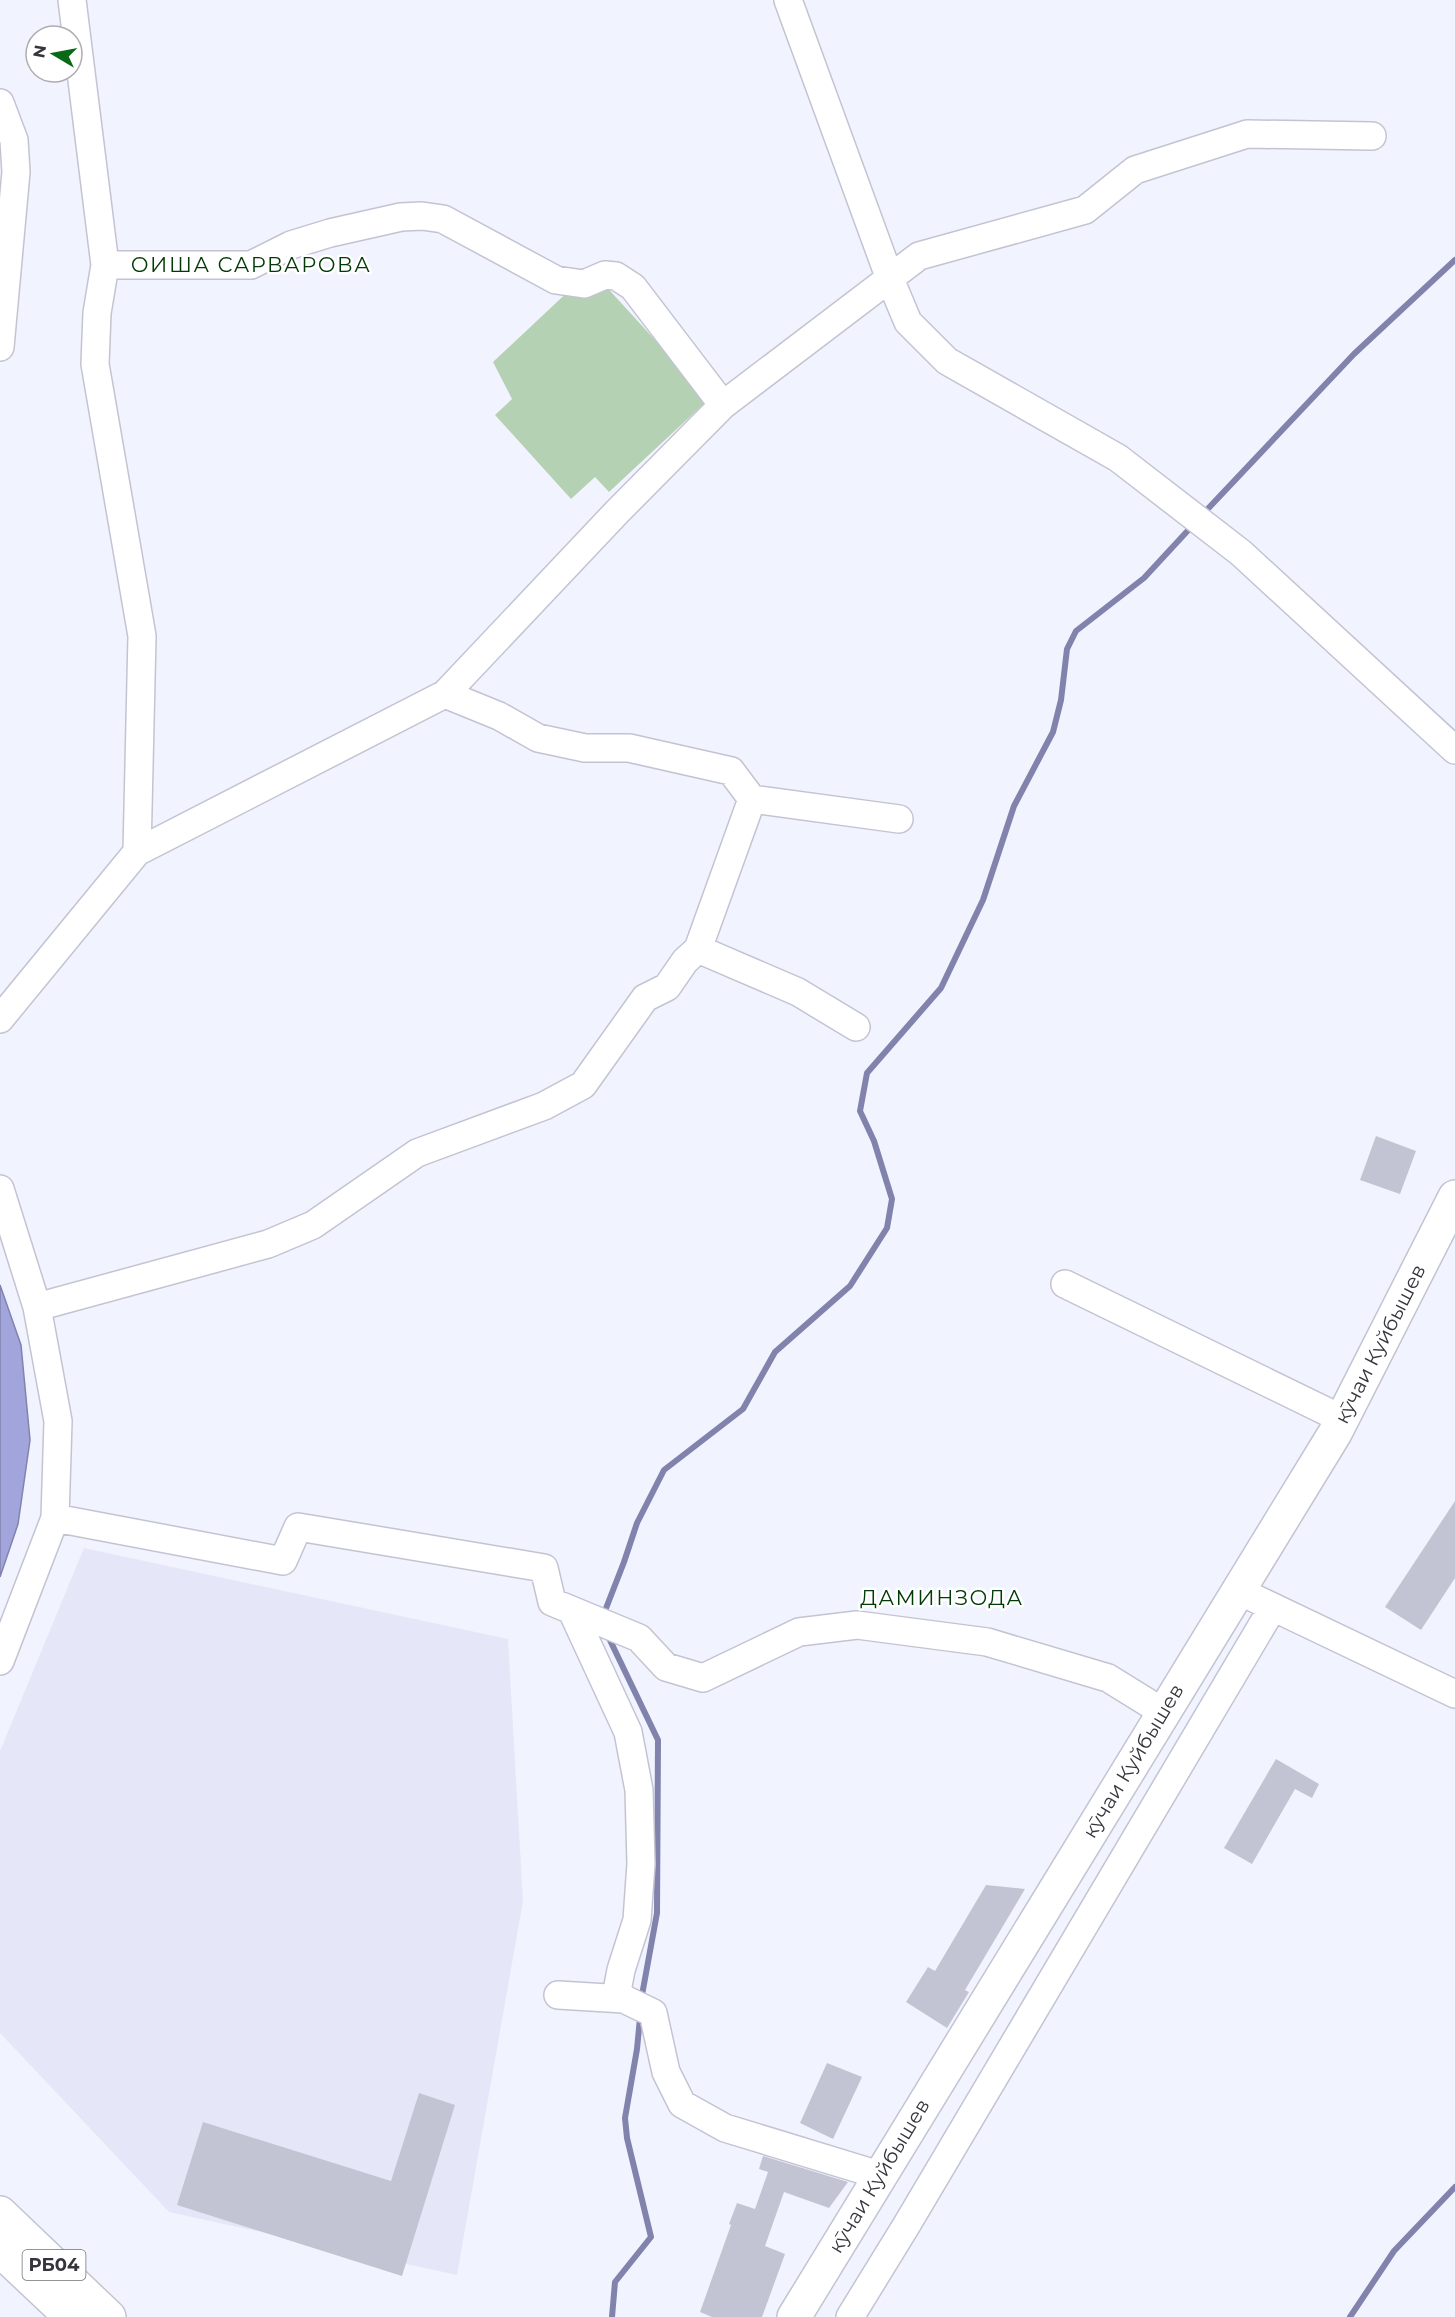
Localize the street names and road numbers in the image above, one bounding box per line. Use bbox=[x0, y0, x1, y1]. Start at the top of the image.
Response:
street label: кӯчаи Куйбышев bbox=[1329, 1260, 1431, 1428]
street label: кӯчаи Куйбышев bbox=[1078, 1680, 1188, 1842]
street label: кӯчаи Куйбышев bbox=[824, 2095, 934, 2257]
road number: РБ04 bbox=[22, 2250, 86, 2280]

